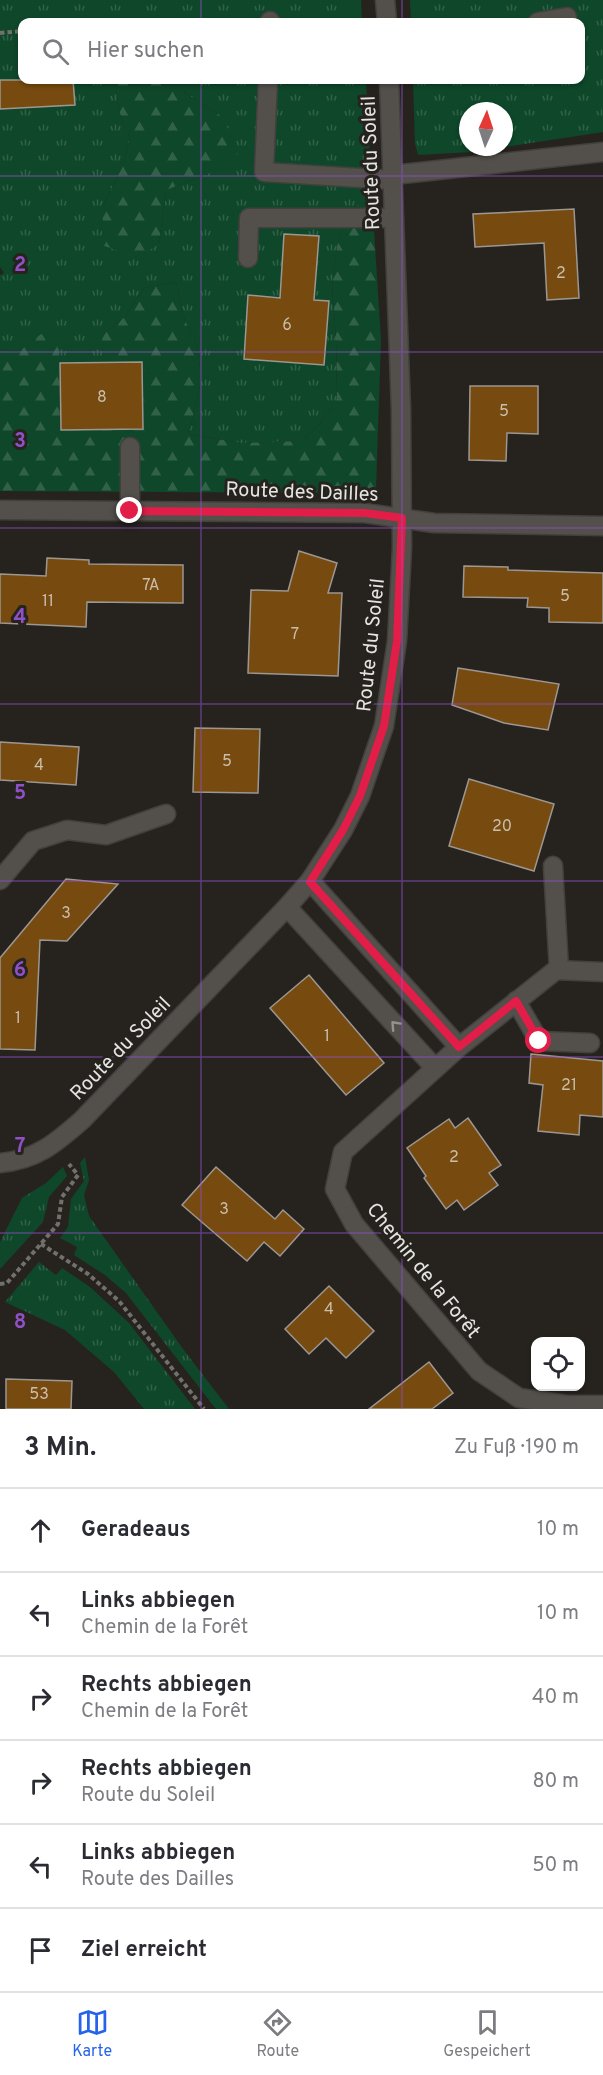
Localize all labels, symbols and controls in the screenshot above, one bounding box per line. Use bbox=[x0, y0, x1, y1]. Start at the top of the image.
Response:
search box bbox=[18, 18, 585, 84]
icon: search bbox=[39, 35, 72, 68]
text: Hier suchen bbox=[87, 38, 204, 65]
street label: Route du Soleil bbox=[357, 95, 387, 231]
north arrow bbox=[459, 102, 513, 156]
text: 2 bbox=[14, 253, 26, 279]
house number: 2 bbox=[556, 264, 566, 284]
house number: 6 bbox=[282, 316, 292, 336]
house number: 8 bbox=[97, 388, 107, 408]
house number: 5 bbox=[499, 402, 509, 422]
text: 3 bbox=[14, 429, 26, 455]
street label: Route des Dailles bbox=[225, 477, 379, 509]
route end bbox=[116, 497, 142, 523]
house number: 7A bbox=[142, 576, 160, 596]
street label: Route du Soleil bbox=[352, 577, 392, 713]
house number: 5 bbox=[560, 587, 570, 607]
house number: 11 bbox=[42, 592, 54, 612]
text: 4 bbox=[14, 605, 26, 631]
house number: 7 bbox=[291, 625, 299, 645]
house number: 5 bbox=[222, 752, 232, 772]
house number: 4 bbox=[34, 756, 44, 776]
text: 5 bbox=[14, 781, 26, 807]
house number: 20 bbox=[492, 817, 512, 837]
house number: 3 bbox=[61, 904, 71, 924]
text: 6 bbox=[14, 958, 26, 984]
street label: Route du Soleil bbox=[65, 992, 177, 1107]
house number: 1 bbox=[15, 1009, 21, 1029]
one-way arrow bbox=[392, 1021, 403, 1032]
house number: 1 bbox=[324, 1027, 330, 1047]
route start bbox=[525, 1027, 551, 1053]
house number: 21 bbox=[561, 1076, 577, 1096]
text: 7 bbox=[15, 1134, 25, 1160]
house number: 2 bbox=[449, 1148, 459, 1168]
street label: Chemin de la Forêt bbox=[360, 1198, 485, 1344]
house number: 3 bbox=[219, 1200, 229, 1220]
house number: 4 bbox=[324, 1300, 334, 1320]
text: 8 bbox=[14, 1310, 26, 1336]
map controls bbox=[531, 1337, 585, 1391]
button: locate bbox=[531, 1337, 585, 1391]
house number: 53 bbox=[29, 1385, 49, 1405]
text: 3 Min. bbox=[24, 1432, 96, 1465]
text: Zu Fuß · 190 m bbox=[454, 1435, 579, 1461]
icon: ahead bbox=[24, 1514, 57, 1547]
text: Geradeaus bbox=[81, 1517, 191, 1544]
text: 10 m bbox=[537, 1517, 579, 1543]
text: Links abbiegen bbox=[81, 1588, 235, 1615]
icon: left bbox=[24, 1598, 57, 1631]
text: 10 m bbox=[537, 1601, 579, 1627]
text: Chemin de la Forêt bbox=[81, 1615, 248, 1641]
text: Rechts abbiegen bbox=[81, 1672, 252, 1699]
icon: right bbox=[24, 1682, 57, 1715]
text: 40 m bbox=[532, 1685, 579, 1711]
text: Chemin de la Forêt bbox=[81, 1699, 248, 1725]
text: Rechts abbiegen bbox=[81, 1756, 252, 1783]
icon: right bbox=[24, 1766, 57, 1799]
text: 80 m bbox=[533, 1769, 579, 1795]
text: Route du Soleil bbox=[81, 1783, 215, 1809]
text: Links abbiegen bbox=[81, 1840, 235, 1867]
icon: left bbox=[24, 1850, 57, 1883]
text: 50 m bbox=[532, 1853, 579, 1879]
text: Route des Dailles bbox=[81, 1867, 234, 1893]
icon: arrive bbox=[24, 1934, 57, 1967]
text: Ziel erreicht bbox=[81, 1937, 207, 1964]
tab: Karte bbox=[72, 2006, 112, 2062]
tab: Route bbox=[256, 2006, 299, 2062]
tab: Gespeichert bbox=[443, 2006, 531, 2062]

